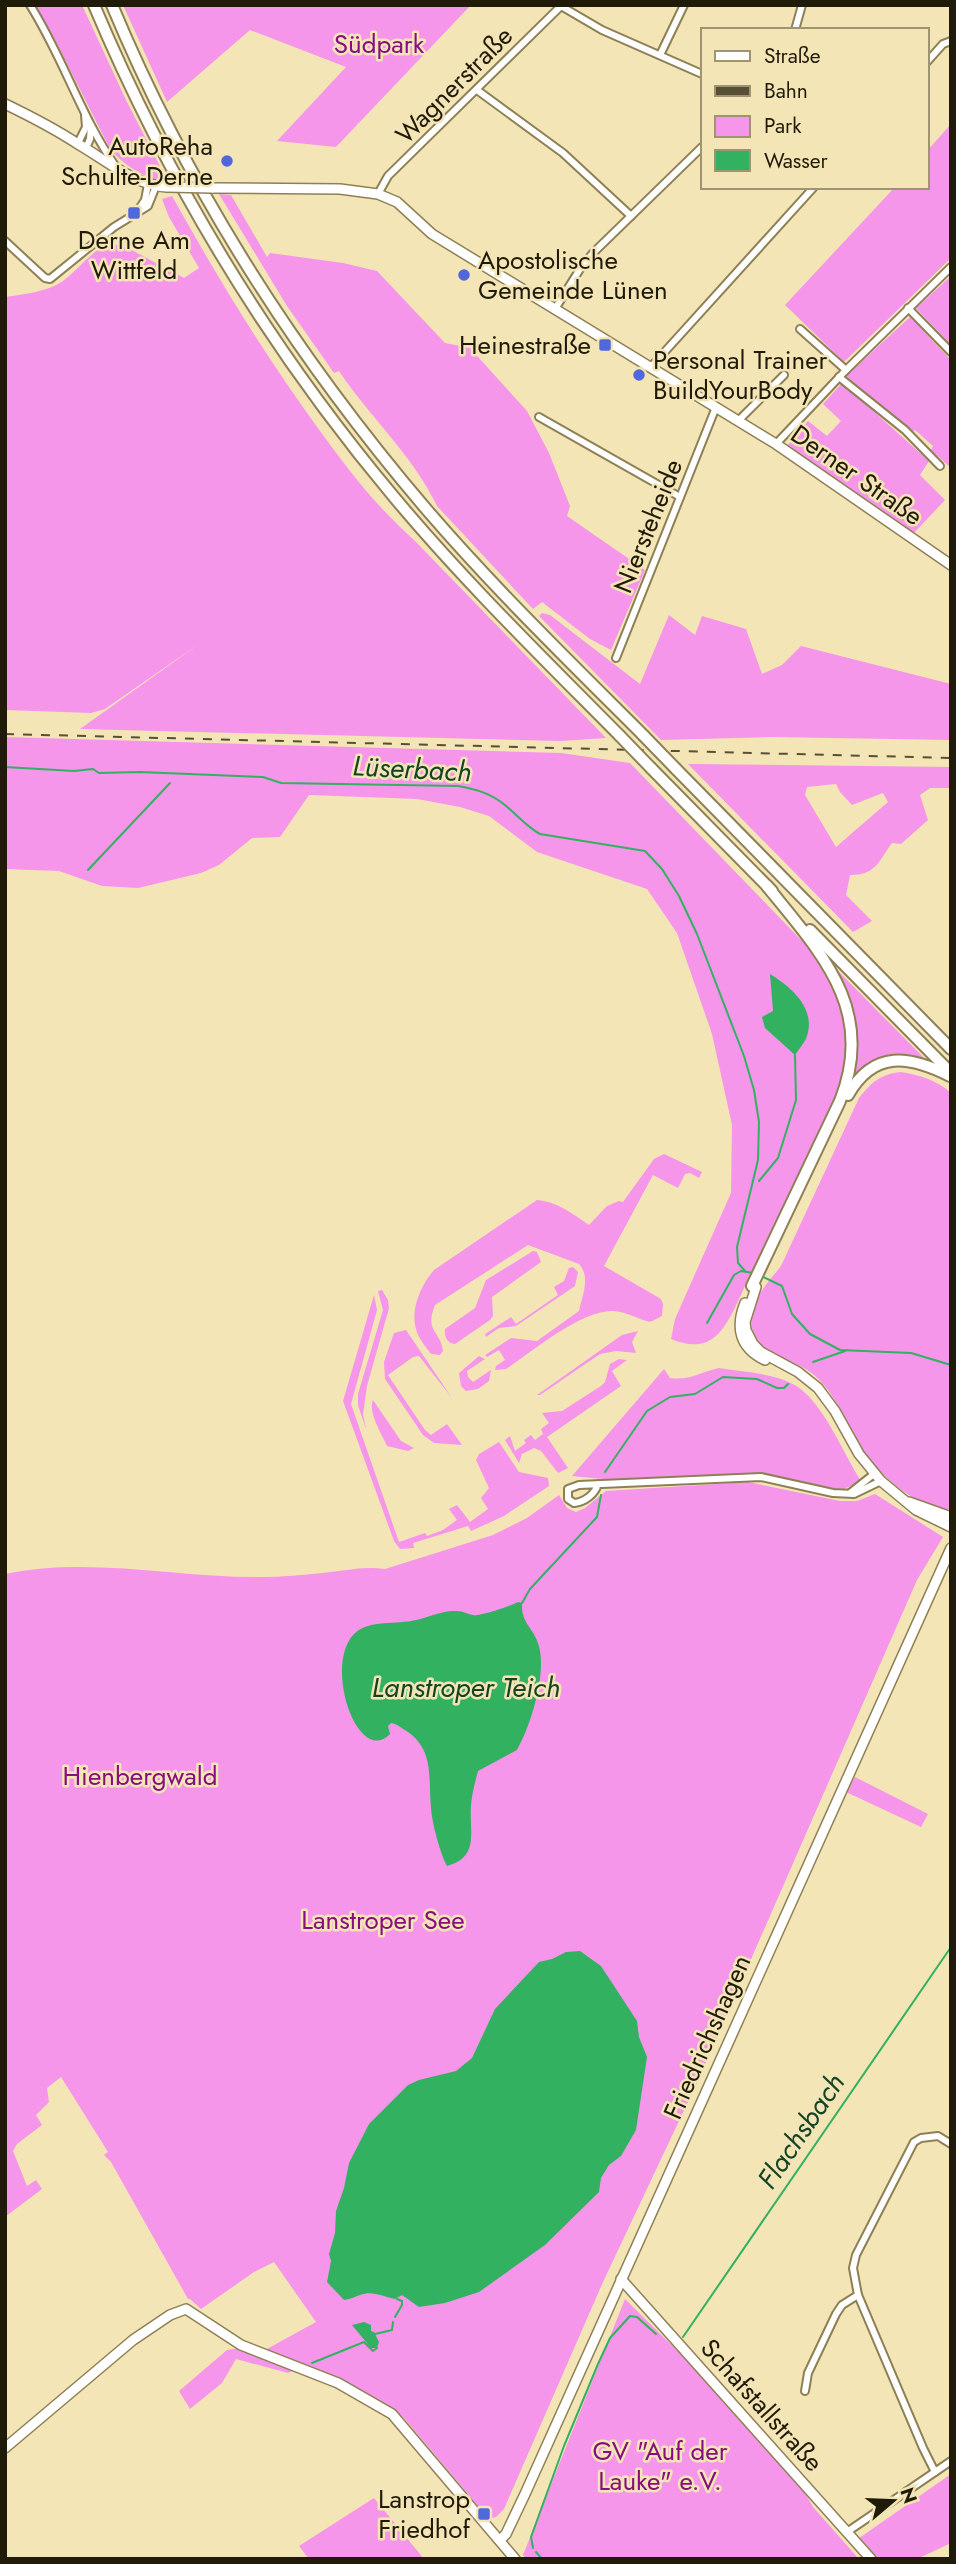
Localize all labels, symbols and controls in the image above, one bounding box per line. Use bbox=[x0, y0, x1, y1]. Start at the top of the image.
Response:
street label: Wagnerstraße bbox=[387, 18, 521, 152]
park label: Südpark bbox=[334, 25, 425, 63]
legend bbox=[701, 28, 928, 189]
text: Straße bbox=[764, 41, 821, 71]
text: Bahn bbox=[764, 76, 808, 106]
text: Park bbox=[764, 111, 802, 141]
place label: AutoReha Schulte-Derne bbox=[61, 127, 213, 195]
text: Wasser bbox=[764, 146, 829, 176]
marker: AutoReha Schulte-Derne bbox=[219, 153, 235, 169]
marker: Derne Am Wittfeld bbox=[126, 205, 142, 221]
place label: Derne Am Wittfeld bbox=[78, 221, 190, 289]
place label: Apostolische Gemeinde Lünen bbox=[478, 241, 668, 309]
marker: Apostolische Gemeinde Lünen bbox=[456, 267, 472, 283]
place label: Heinestraße bbox=[459, 326, 591, 364]
marker: Heinestraße bbox=[597, 337, 613, 353]
place label: Personal Trainer BuildYourBody bbox=[653, 341, 828, 409]
marker: Personal Trainer BuildYourBody bbox=[631, 367, 647, 383]
street label: Derner Straße bbox=[783, 415, 931, 535]
street label: Niersteheide bbox=[604, 453, 692, 599]
water label: Lüserbach bbox=[352, 745, 472, 793]
water label: Lanstroper Teich bbox=[372, 1667, 560, 1708]
park label: Hienbergwald bbox=[63, 1757, 217, 1795]
park label: Lanstroper See bbox=[301, 1901, 465, 1939]
street label: Friedrichshagen bbox=[654, 1949, 760, 2125]
water label: Flachsbach bbox=[747, 2065, 855, 2197]
street label: Schafstallstraße bbox=[692, 2330, 832, 2480]
park label: GV "Auf der Lauke" e.V. bbox=[592, 2432, 728, 2500]
north arrow bbox=[858, 2466, 928, 2536]
place label: Lanstrop Friedhof bbox=[378, 2480, 471, 2548]
text: N bbox=[893, 2484, 924, 2507]
marker: Lanstrop Friedhof bbox=[476, 2506, 492, 2522]

